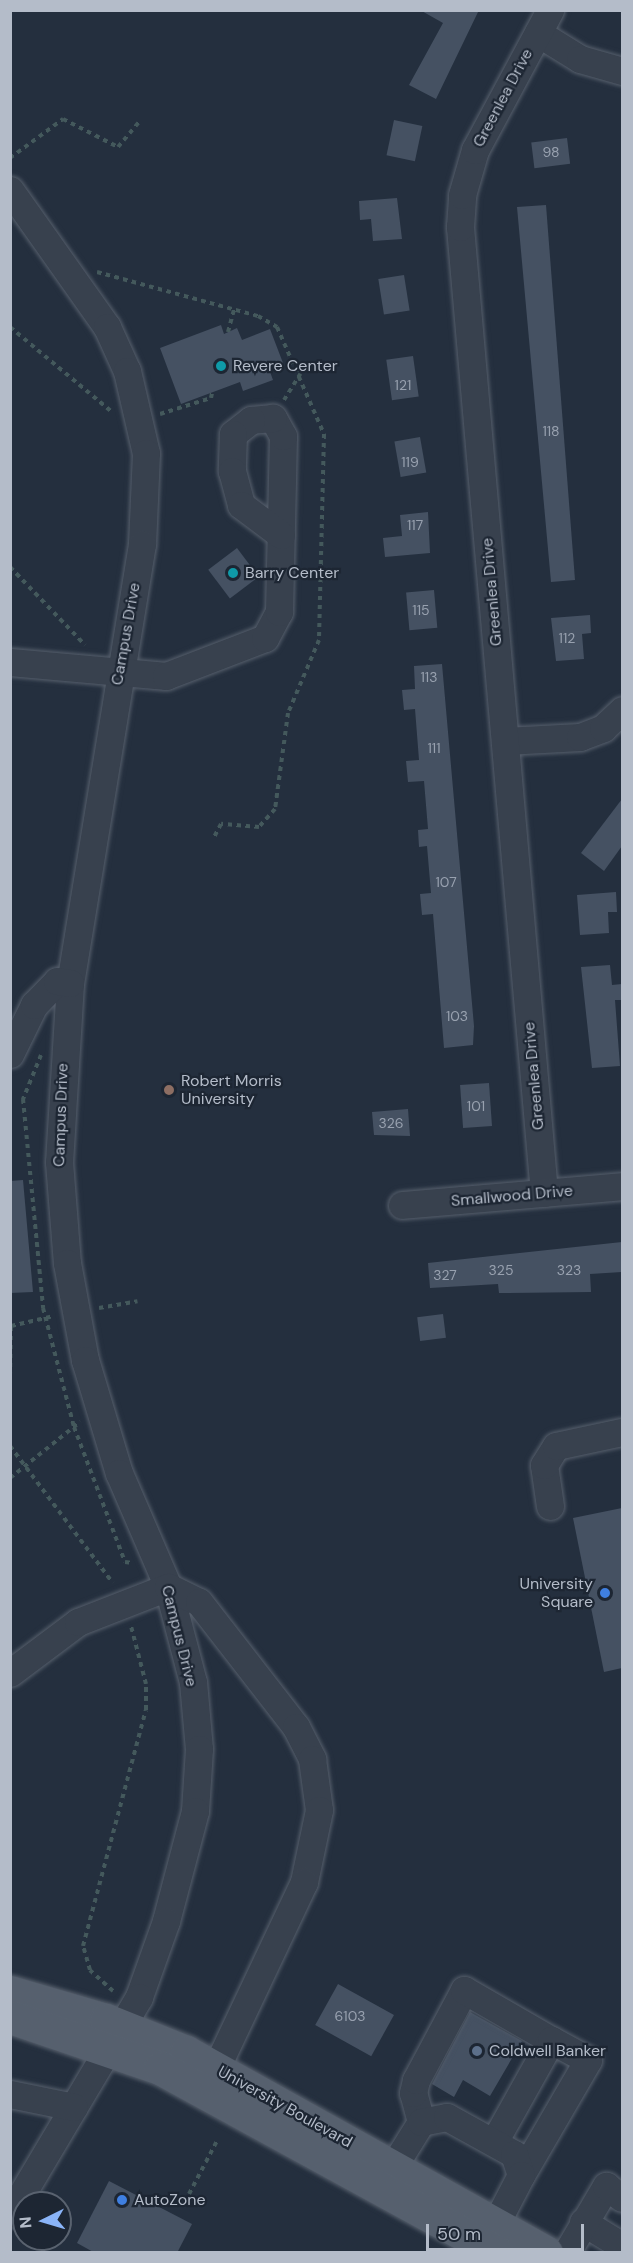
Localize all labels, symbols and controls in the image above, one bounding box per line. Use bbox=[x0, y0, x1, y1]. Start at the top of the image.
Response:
street label: Greenlea Drive bbox=[469, 46, 537, 150]
house number: 98 bbox=[542, 144, 560, 160]
place label: Revere Center bbox=[233, 356, 338, 376]
marker: Revere Center bbox=[214, 359, 228, 373]
house number: 121 bbox=[395, 377, 411, 393]
house number: 118 bbox=[542, 423, 560, 439]
house number: 119 bbox=[401, 454, 419, 470]
house number: 117 bbox=[407, 517, 423, 533]
street label: Greenlea Drive bbox=[478, 537, 506, 647]
place label: Barry Center bbox=[245, 563, 339, 583]
marker: Barry Center bbox=[226, 566, 240, 580]
street label: Campus Drive bbox=[108, 581, 144, 687]
house number: 115 bbox=[412, 602, 430, 618]
house number: 112 bbox=[559, 630, 575, 646]
house number: 113 bbox=[420, 669, 438, 685]
house number: 111 bbox=[427, 740, 441, 756]
house number: 107 bbox=[435, 874, 457, 890]
house number: 103 bbox=[446, 1008, 468, 1024]
street label: Greenlea Drive bbox=[520, 1021, 548, 1131]
street label: Campus Drive bbox=[50, 1063, 72, 1167]
place label: Robert Morris University bbox=[181, 1071, 282, 1109]
marker: Robert Morris University bbox=[162, 1083, 176, 1097]
house number: 101 bbox=[467, 1098, 485, 1114]
house number: 326 bbox=[378, 1115, 404, 1131]
street label: Smallwood Drive bbox=[450, 1181, 574, 1211]
house number: 325 bbox=[489, 1262, 513, 1278]
house number: 323 bbox=[557, 1262, 581, 1278]
house number: 327 bbox=[433, 1267, 457, 1283]
place label: University Square bbox=[519, 1574, 593, 1612]
street label: Campus Drive bbox=[157, 1583, 201, 1689]
marker: University Square bbox=[598, 1586, 612, 1600]
house number: 6103 bbox=[334, 2008, 366, 2024]
place label: Coldwell Banker bbox=[489, 2041, 606, 2061]
marker: Coldwell Banker bbox=[470, 2044, 484, 2058]
street label: University Boulevard bbox=[214, 2062, 356, 2152]
place label: AutoZone bbox=[134, 2190, 206, 2210]
north arrow bbox=[12, 2191, 72, 2251]
marker: AutoZone bbox=[115, 2193, 129, 2207]
scale bar bbox=[429, 2212, 586, 2250]
text: N bbox=[15, 2216, 37, 2229]
text: 50 m bbox=[437, 2222, 481, 2246]

